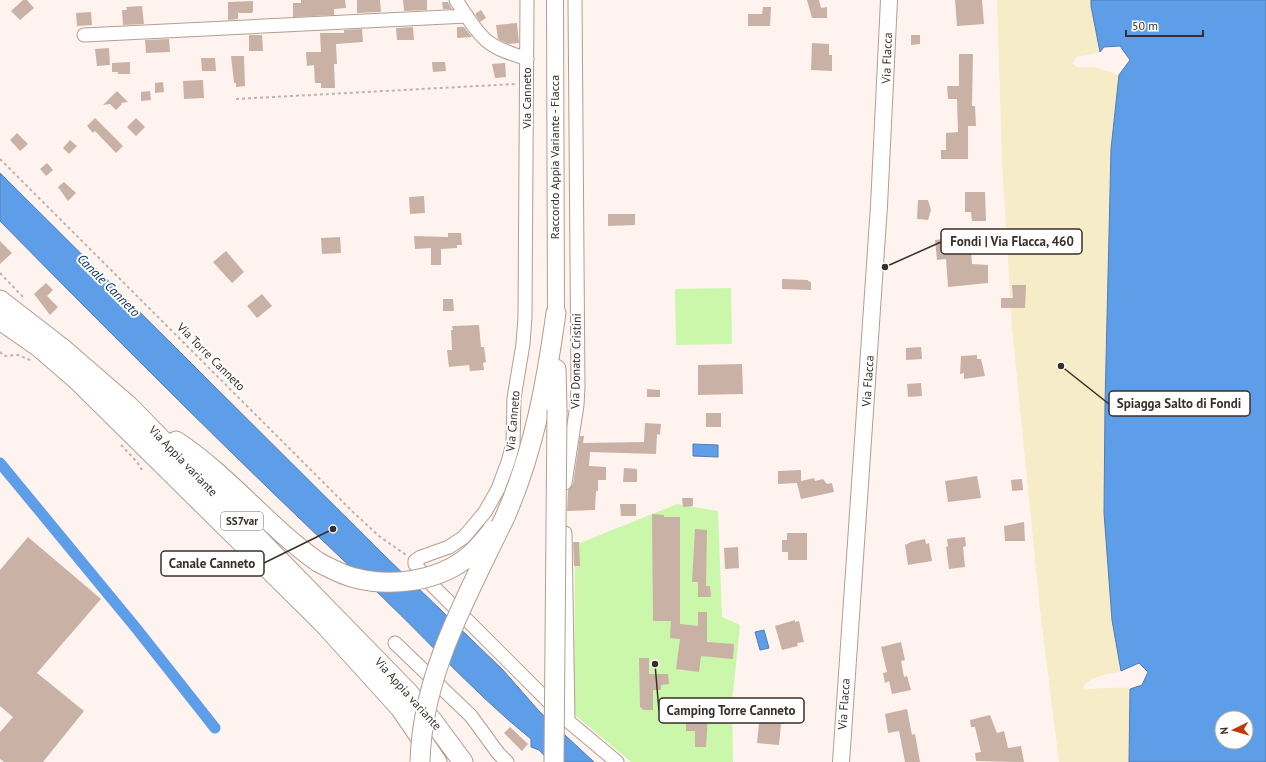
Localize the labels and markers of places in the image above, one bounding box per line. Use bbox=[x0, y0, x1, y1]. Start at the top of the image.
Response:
callout: Fondi | Via Flacca, 460 bbox=[941, 229, 1082, 254]
callout: Spiagga Salto di Fondi bbox=[1109, 391, 1250, 416]
callout: Canale Canneto bbox=[161, 551, 264, 576]
callout: Camping Torre Canneto bbox=[659, 698, 804, 723]

